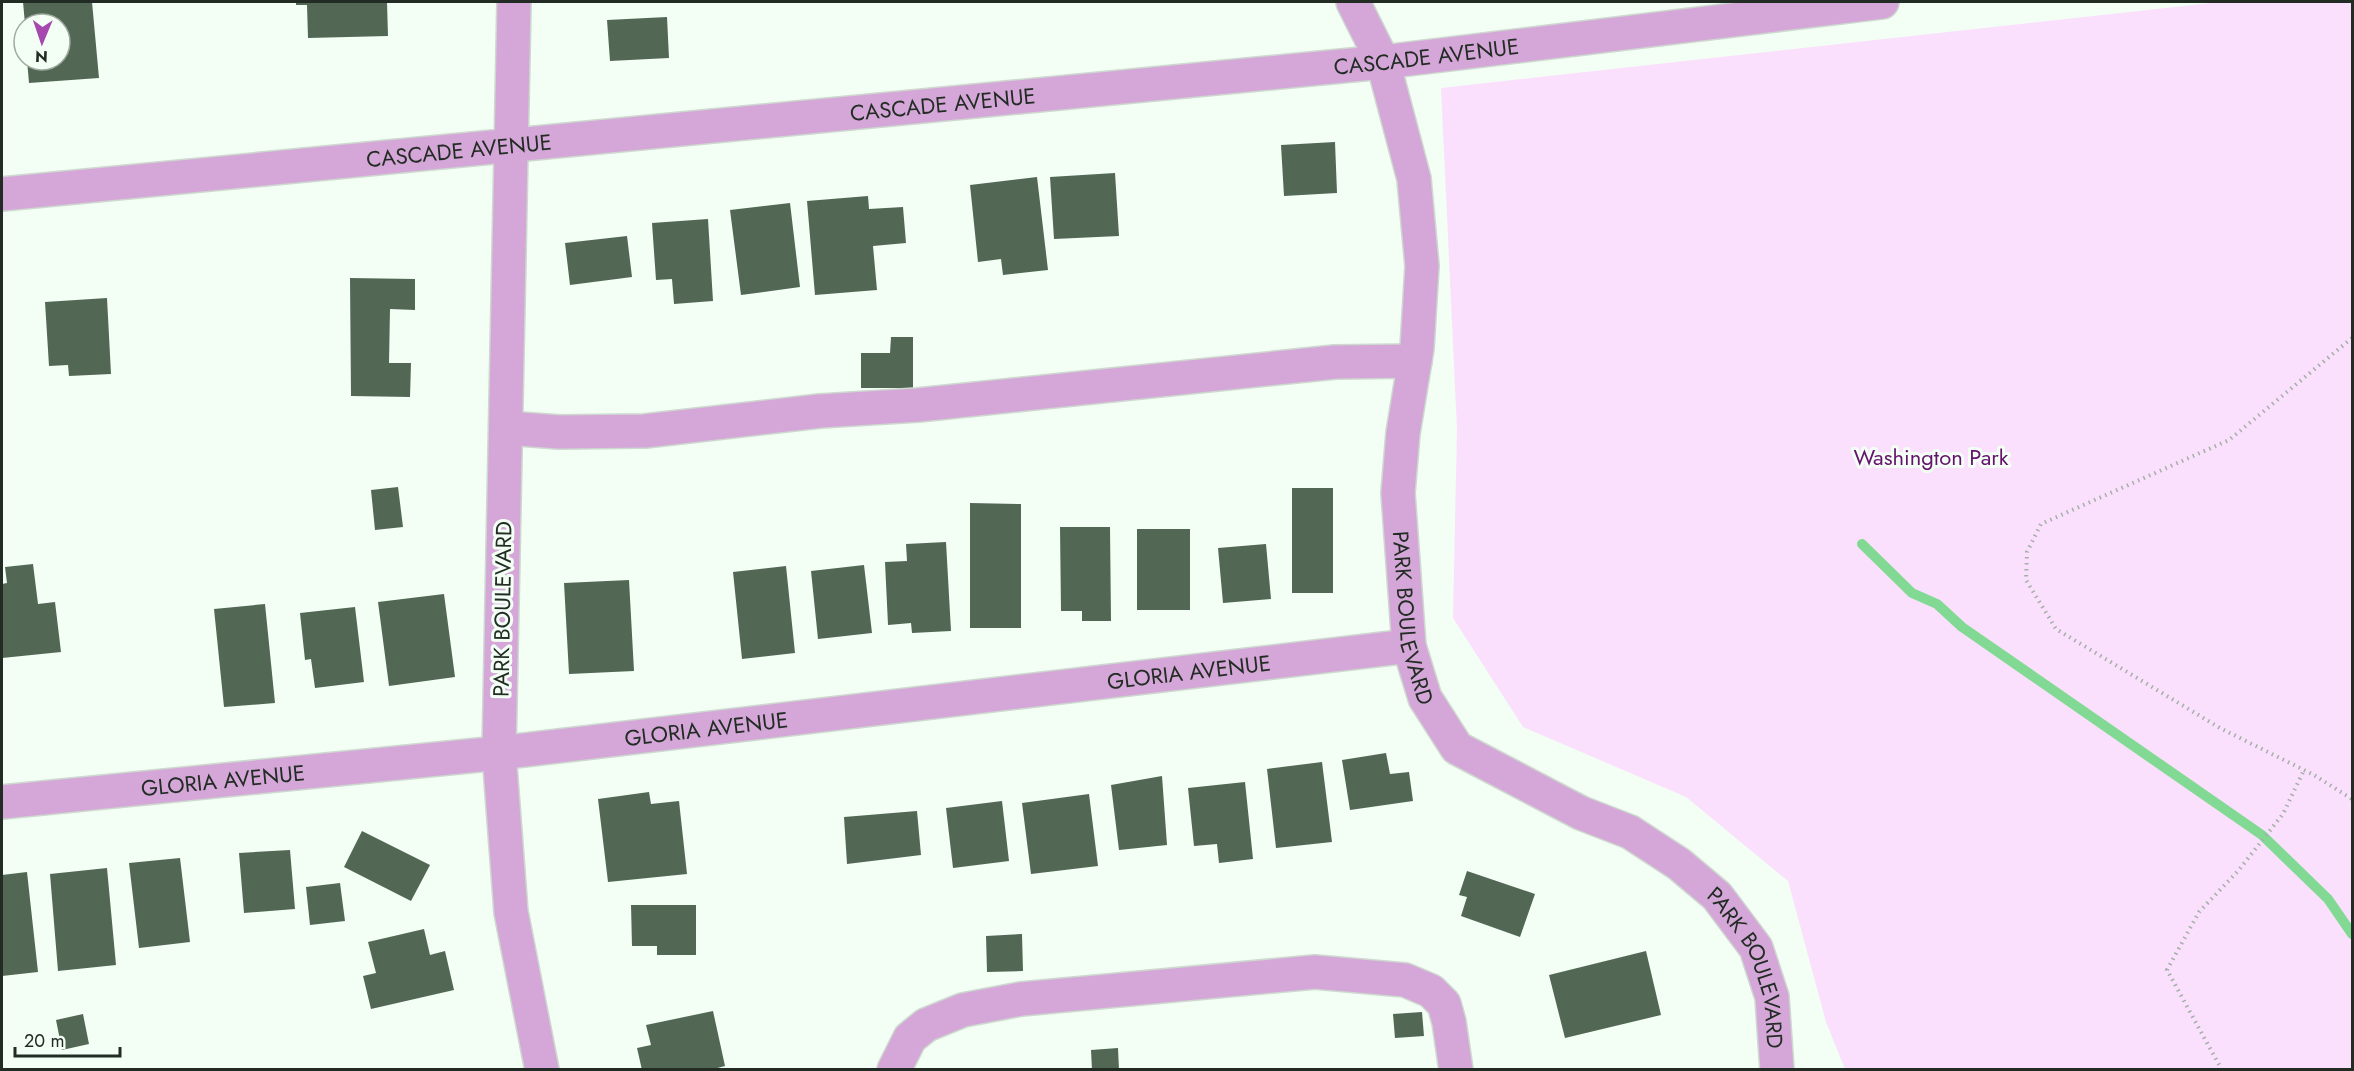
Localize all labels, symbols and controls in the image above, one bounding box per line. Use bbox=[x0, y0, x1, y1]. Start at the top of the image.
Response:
north arrow bbox=[12, 12, 72, 72]
street label: CASCADE AVENUE bbox=[1332, 30, 1521, 83]
text: N bbox=[35, 45, 48, 68]
street label: CASCADE AVENUE bbox=[848, 79, 1037, 129]
street label: CASCADE AVENUE bbox=[365, 126, 553, 175]
park label: Washington Park bbox=[1853, 441, 2009, 473]
street label: PARK BOULEVARD bbox=[484, 521, 520, 697]
street label: PARK BOULEVARD bbox=[1385, 530, 1442, 709]
street label: GLORIA AVENUE bbox=[1105, 646, 1272, 697]
street label: GLORIA AVENUE bbox=[623, 703, 790, 754]
street label: GLORIA AVENUE bbox=[140, 756, 306, 804]
street label: PARK BOULEVARD bbox=[1701, 879, 1791, 1050]
scale bar bbox=[15, 1020, 120, 1058]
text: 20 m bbox=[24, 1028, 64, 1054]

